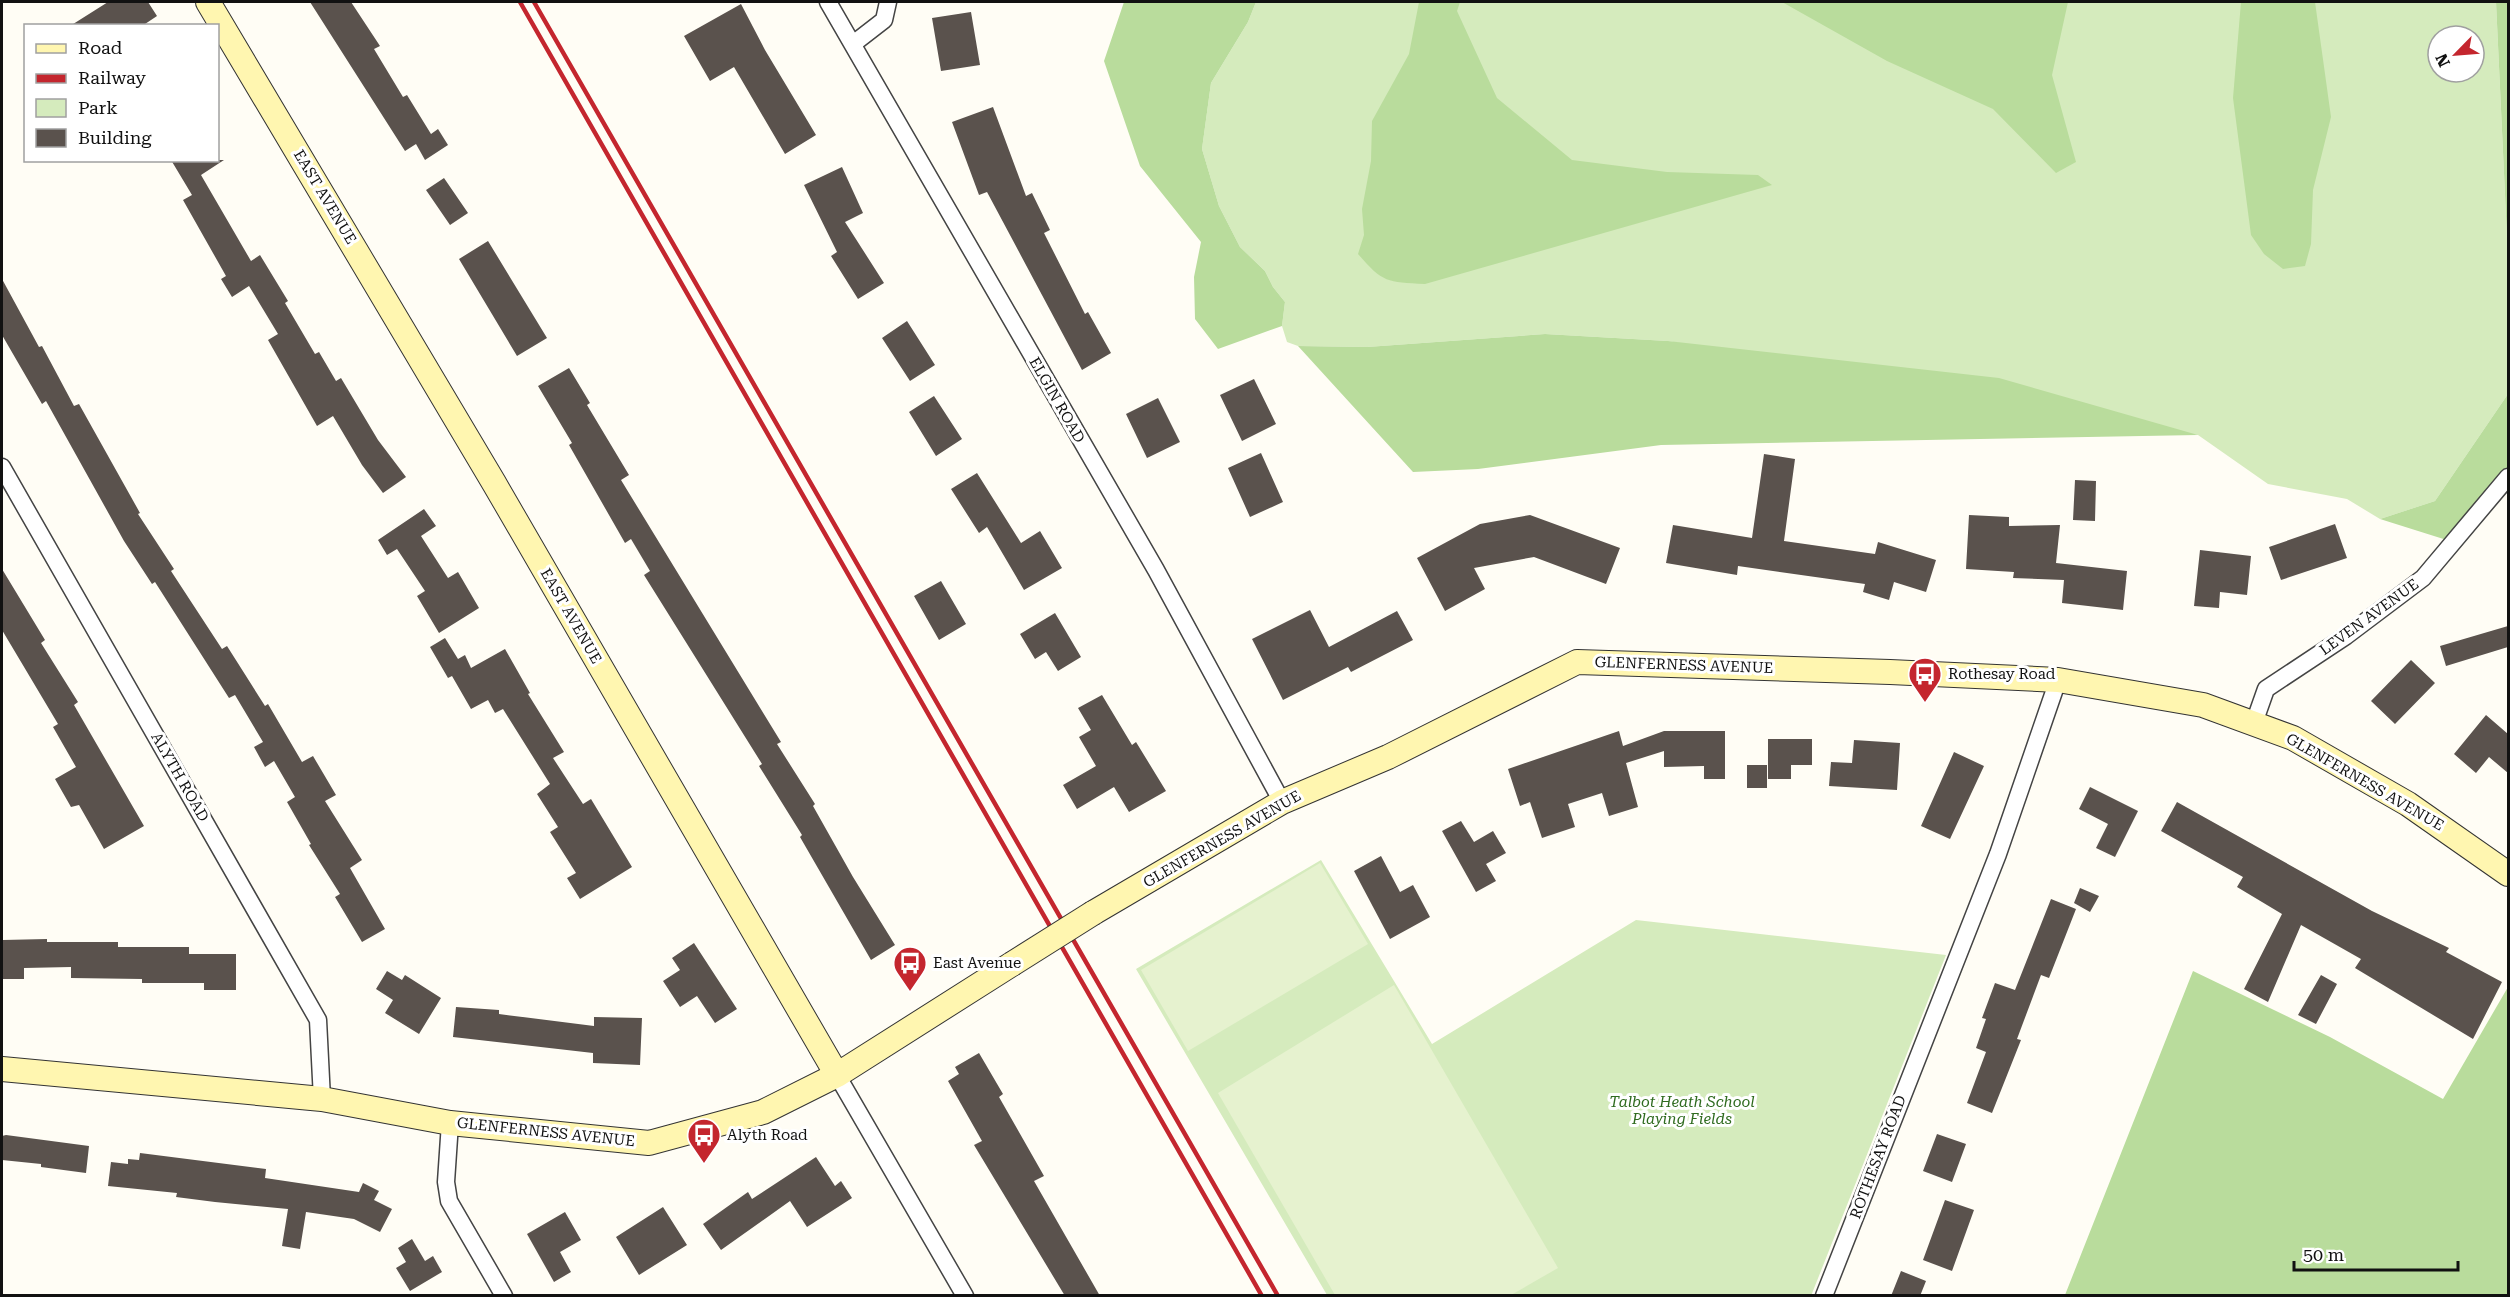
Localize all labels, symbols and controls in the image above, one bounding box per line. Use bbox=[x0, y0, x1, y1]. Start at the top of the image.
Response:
legend bbox=[24, 24, 219, 162]
north arrow bbox=[2426, 24, 2486, 84]
text: Road bbox=[78, 37, 123, 58]
text: N bbox=[2432, 51, 2454, 70]
text: Railway bbox=[78, 67, 146, 88]
text: Park bbox=[78, 97, 118, 118]
text: Building bbox=[78, 127, 152, 148]
street label: EAST AVENUE bbox=[290, 147, 360, 247]
street label: ELGIN ROAD bbox=[1025, 354, 1089, 446]
street label: EAST AVENUE bbox=[537, 565, 605, 667]
street label: LEVEN AVENUE bbox=[2316, 575, 2422, 659]
street label: GLENFERNESS AVENUE bbox=[1594, 653, 1774, 677]
bus stop icon: Rothesay Road bbox=[1907, 656, 1943, 703]
place label: Rothesay Road bbox=[1948, 665, 2056, 683]
street label: ALYTH ROAD bbox=[147, 729, 213, 825]
street label: GLENFERNESS AVENUE bbox=[2283, 729, 2447, 835]
street label: GLENFERNESS AVENUE bbox=[1140, 786, 1304, 892]
bus stop icon: East Avenue bbox=[892, 945, 928, 992]
place label: East Avenue bbox=[933, 954, 1021, 972]
park label: Talbot Heath School Playing Fields bbox=[1609, 1093, 1755, 1128]
street label: ROTHESAY ROAD bbox=[1846, 1093, 1910, 1221]
street label: GLENFERNESS AVENUE bbox=[456, 1114, 636, 1150]
bus stop icon: Alyth Road bbox=[686, 1117, 722, 1164]
place label: Alyth Road bbox=[727, 1126, 808, 1144]
scale bar bbox=[2294, 1234, 2458, 1272]
text: 50 m bbox=[2303, 1244, 2344, 1265]

